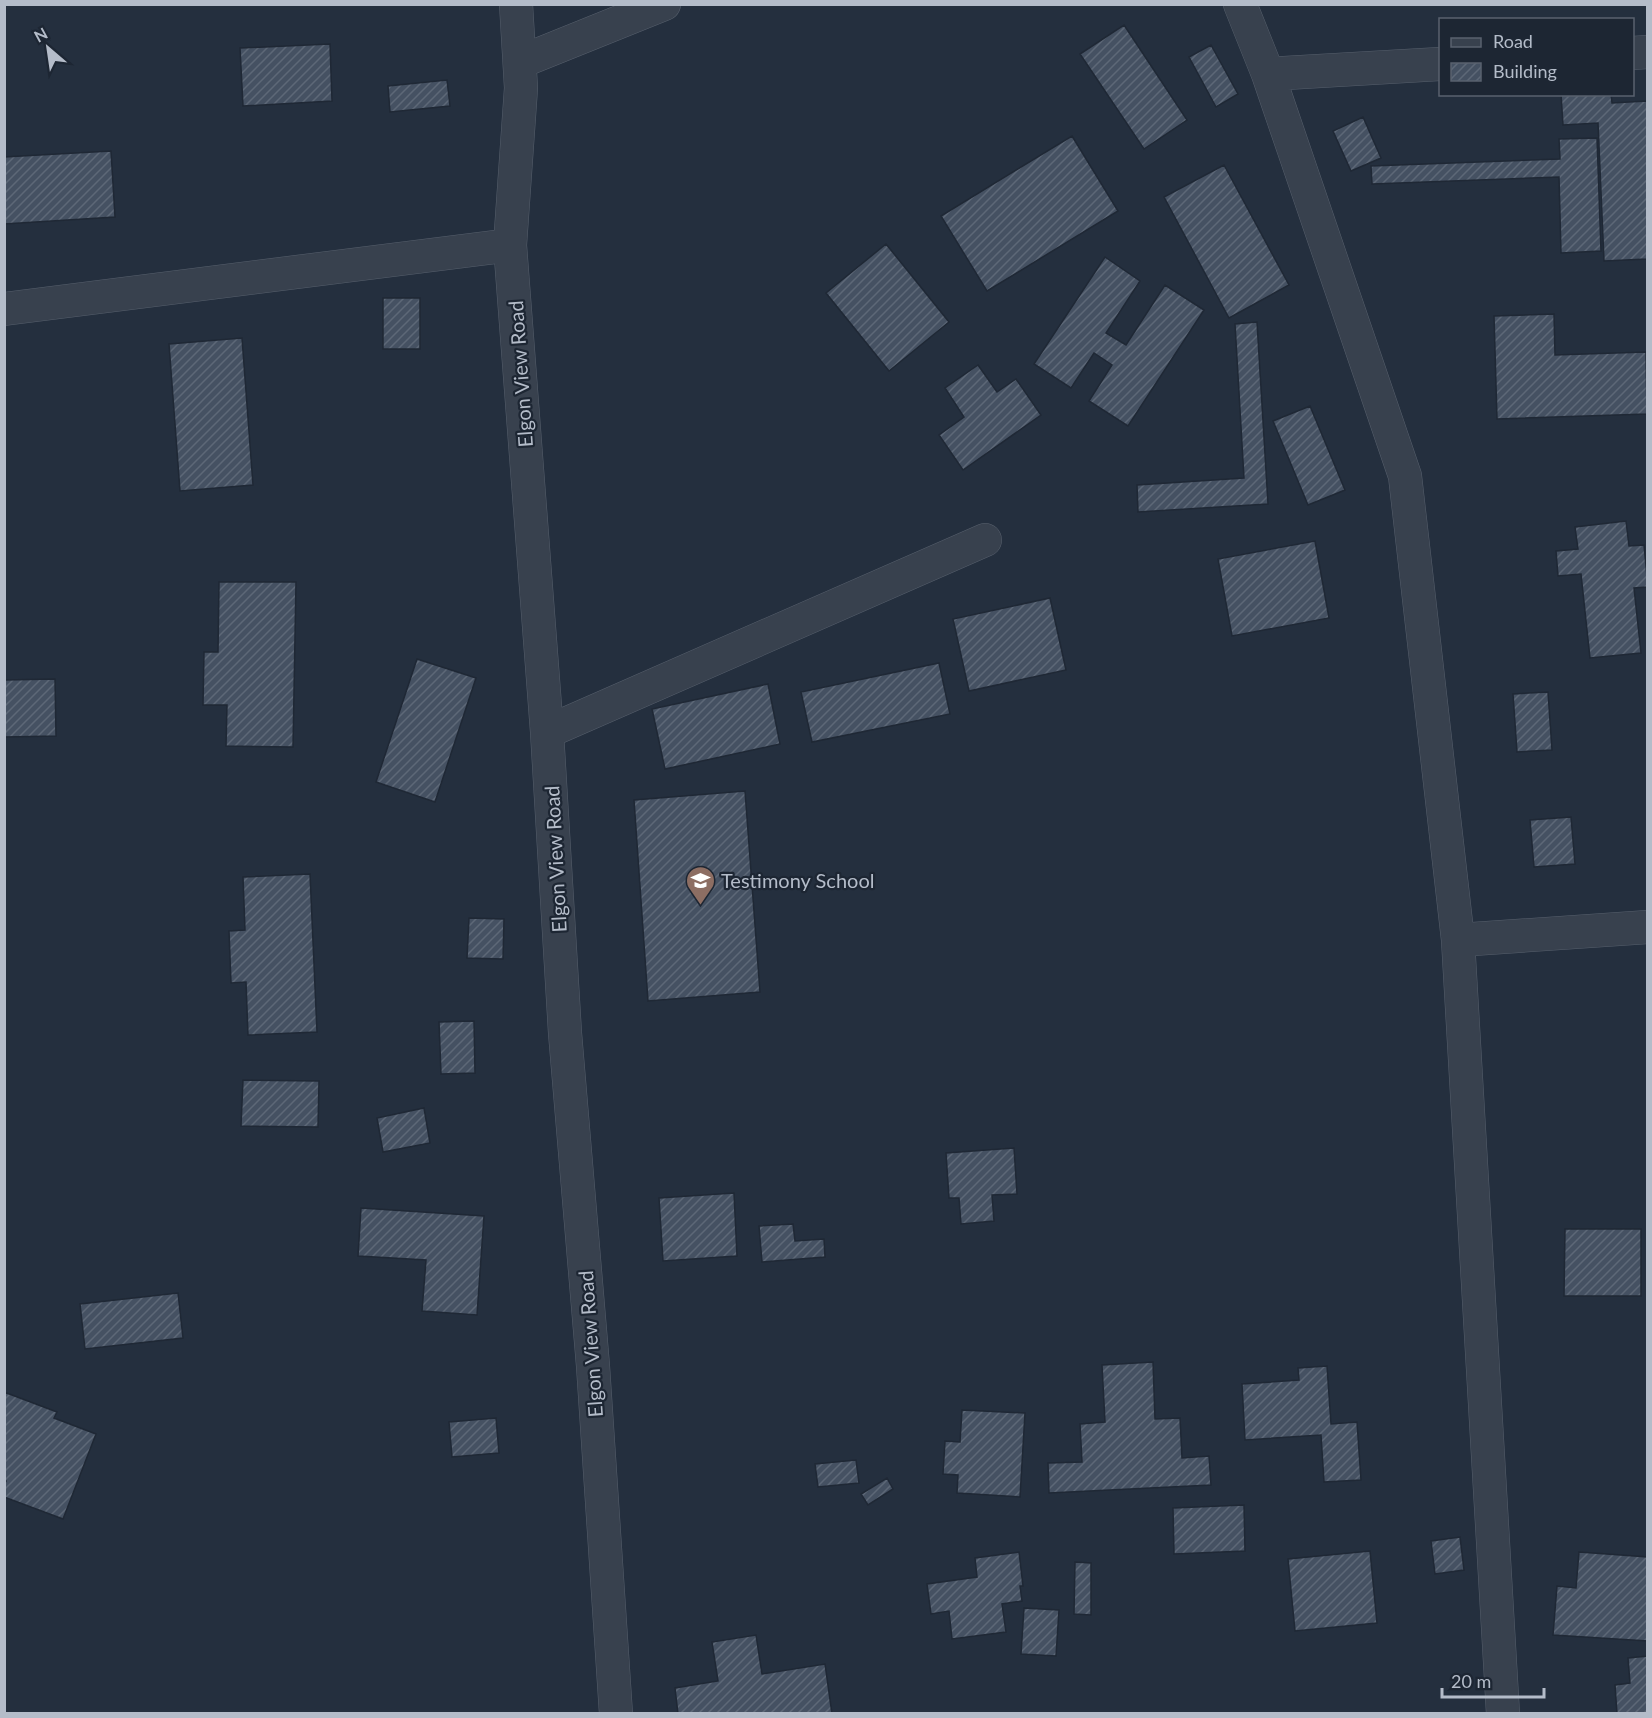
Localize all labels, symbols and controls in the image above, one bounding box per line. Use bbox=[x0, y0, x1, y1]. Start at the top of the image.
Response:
north arrow bbox=[18, 18, 78, 78]
legend bbox=[1439, 18, 1634, 96]
text: N bbox=[30, 23, 50, 46]
text: Road bbox=[1493, 30, 1533, 52]
text: Building bbox=[1493, 60, 1557, 82]
street label: Elgon View Road bbox=[503, 300, 537, 448]
street label: Elgon View Road bbox=[539, 785, 571, 933]
school or university icon: Testimony School bbox=[684, 864, 716, 906]
place label: Testimony School bbox=[721, 868, 874, 892]
street label: Elgon View Road bbox=[573, 1270, 607, 1418]
scale bar bbox=[1442, 1661, 1544, 1699]
text: 20 m bbox=[1451, 1670, 1491, 1692]

